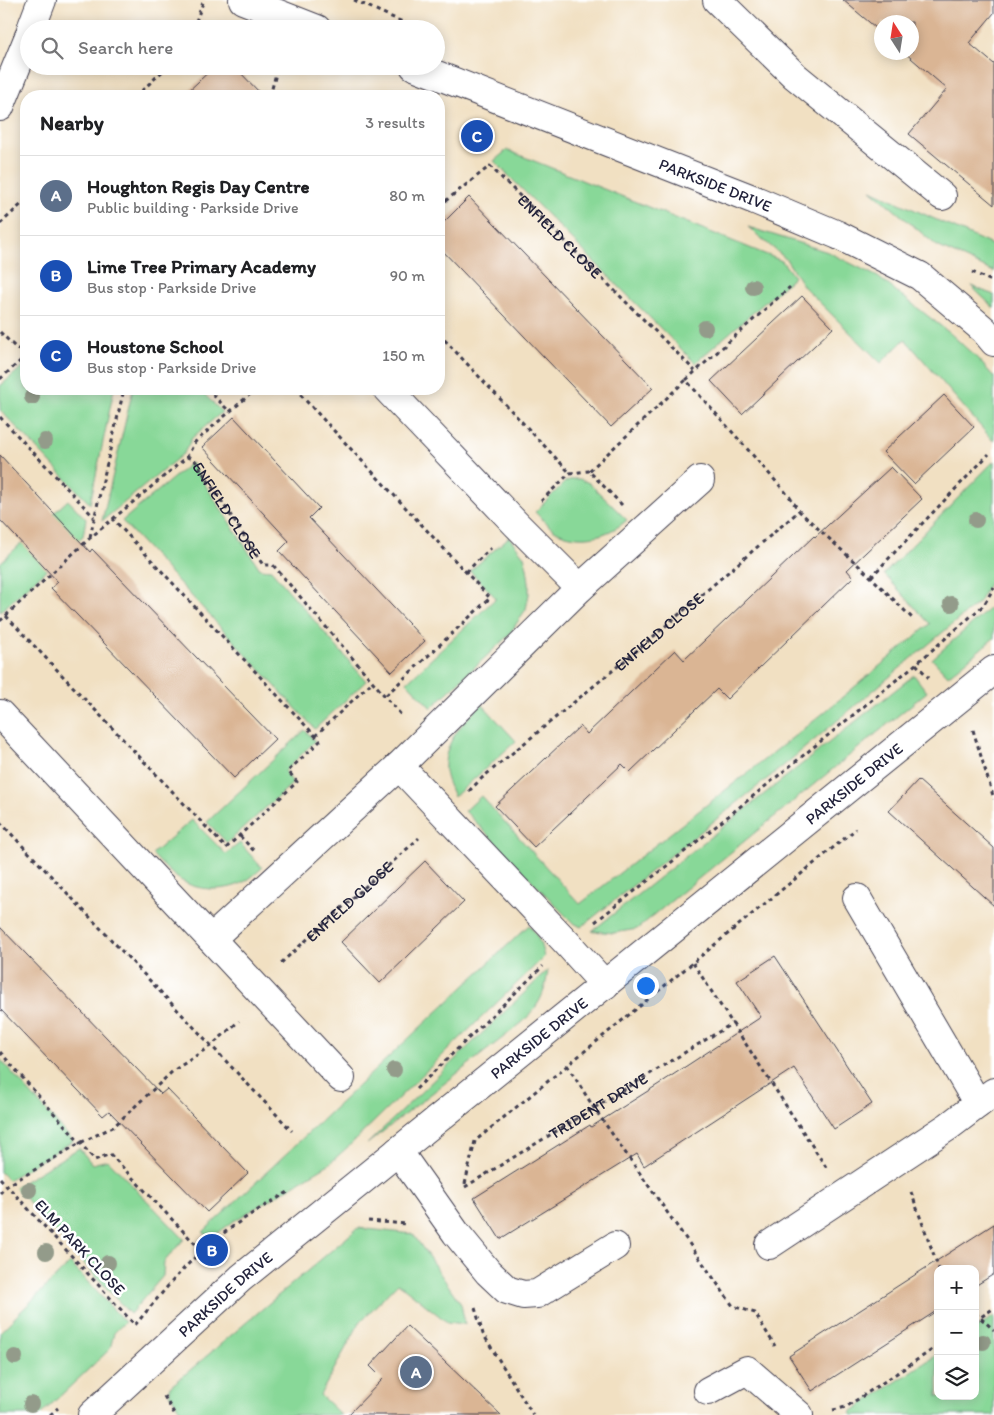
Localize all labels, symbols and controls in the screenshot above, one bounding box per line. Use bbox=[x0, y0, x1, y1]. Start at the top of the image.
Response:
north arrow bbox=[874, 15, 919, 60]
search box bbox=[20, 20, 445, 75]
icon: search bbox=[38, 34, 66, 62]
text: Search here bbox=[78, 36, 173, 59]
text: Nearby bbox=[40, 110, 104, 135]
text: 3 results bbox=[365, 113, 425, 132]
pin: C bbox=[461, 117, 493, 155]
street label: PARKSIDE DRIVE bbox=[656, 154, 775, 216]
text: Houghton Regis Day Centre bbox=[87, 175, 309, 198]
text: A bbox=[51, 186, 61, 205]
text: 80 m bbox=[389, 186, 425, 205]
street label: ENFIELD CLOSE bbox=[514, 190, 606, 282]
text: Public building · Parkside Drive bbox=[87, 198, 299, 217]
text: Lime Tree Primary Academy bbox=[87, 255, 316, 278]
text: B bbox=[51, 266, 61, 285]
text: 90 m bbox=[390, 266, 425, 285]
text: Bus stop · Parkside Drive bbox=[87, 278, 256, 297]
text: Houstone School bbox=[87, 335, 224, 358]
text: C bbox=[51, 346, 61, 365]
text: 150 m bbox=[382, 346, 425, 365]
text: Bus stop · Parkside Drive bbox=[87, 358, 256, 377]
street label: ENFIELD CLOSE bbox=[189, 458, 265, 562]
street label: ENFIELD CLOSE bbox=[610, 588, 707, 675]
street label: PARKSIDE DRIVE bbox=[801, 738, 906, 828]
street label: ENFIELD CLOSE bbox=[302, 857, 397, 946]
your location bbox=[633, 973, 659, 999]
street label: PARKSIDE DRIVE bbox=[486, 993, 591, 1083]
street label: TRIDENT DRIVE bbox=[545, 1068, 651, 1143]
street label: ELM PARK CLOSE bbox=[31, 1195, 129, 1299]
pin: B bbox=[196, 1231, 228, 1269]
street label: PARKSIDE DRIVE bbox=[174, 1247, 276, 1341]
map controls bbox=[934, 1265, 979, 1400]
button: + bbox=[934, 1265, 979, 1310]
button: − bbox=[934, 1310, 979, 1355]
pin: A bbox=[400, 1353, 432, 1391]
button: layers bbox=[934, 1355, 979, 1400]

